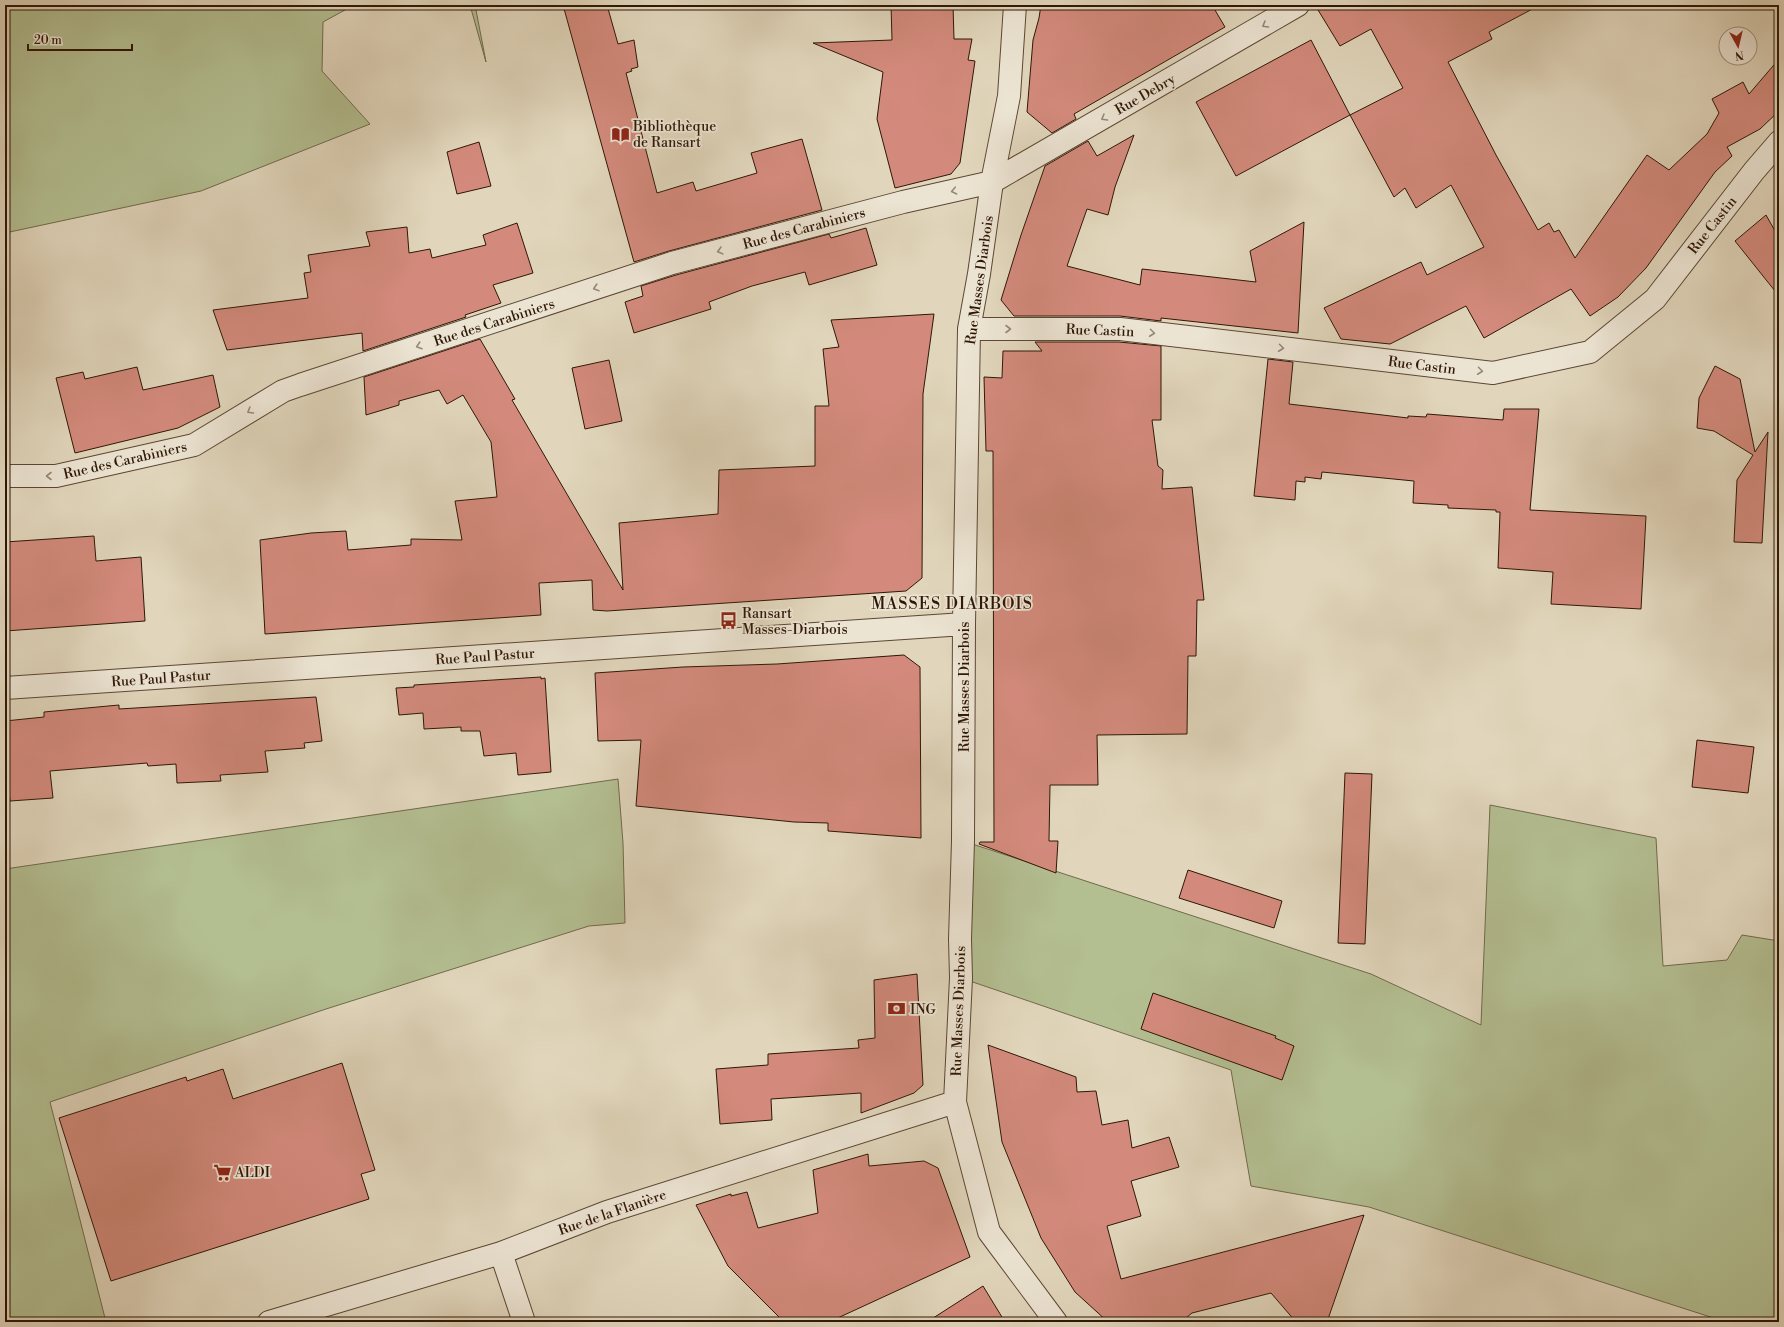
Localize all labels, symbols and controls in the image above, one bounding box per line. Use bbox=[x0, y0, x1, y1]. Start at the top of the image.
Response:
one-way arrow bbox=[1262, 20, 1269, 27]
scale bar bbox=[28, 26, 132, 52]
north arrow bbox=[1718, 26, 1758, 66]
text: 20 m bbox=[34, 33, 62, 48]
text: N bbox=[1734, 47, 1745, 62]
street label: Rue Debry bbox=[1112, 70, 1179, 119]
one-way arrow bbox=[1101, 113, 1108, 120]
place label: Bibliothèque de Ransart bbox=[632, 118, 716, 152]
library icon: Bibliothèque de Ransart bbox=[610, 124, 630, 144]
one-way arrow bbox=[951, 186, 958, 194]
street label: Rue Castin bbox=[1685, 193, 1741, 258]
street label: Rue des Carabiniers bbox=[741, 204, 868, 254]
street label: Rue Masses Diarbois bbox=[962, 214, 998, 346]
one-way arrow bbox=[717, 246, 723, 254]
one-way arrow bbox=[592, 283, 599, 292]
street label: Rue des Carabiniers bbox=[431, 295, 557, 351]
street label: Rue Castin bbox=[1065, 321, 1135, 341]
one-way arrow bbox=[1005, 325, 1011, 333]
one-way arrow bbox=[1149, 328, 1155, 337]
one-way arrow bbox=[415, 341, 422, 350]
one-way arrow bbox=[1278, 343, 1284, 352]
street label: Rue Castin bbox=[1387, 353, 1458, 379]
one-way arrow bbox=[1477, 367, 1483, 376]
one-way arrow bbox=[247, 406, 254, 414]
street label: Rue des Carabiniers bbox=[62, 438, 189, 484]
one-way arrow bbox=[46, 472, 52, 480]
district label: MASSES DIARBOIS bbox=[871, 594, 1033, 614]
place label: Ransart Masses-Diarbois bbox=[742, 605, 848, 639]
bus stop icon: Ransart Masses-Diarbois bbox=[719, 611, 739, 631]
street label: Rue Masses Diarbois bbox=[956, 622, 974, 752]
street label: Rue Paul Pastur bbox=[435, 645, 535, 669]
street label: Rue Paul Pastur bbox=[111, 667, 211, 691]
street label: Rue Masses Diarbois bbox=[948, 945, 970, 1077]
bank icon: ING bbox=[887, 999, 907, 1019]
place label: ING bbox=[910, 1001, 936, 1019]
supermarket icon: ALDI bbox=[212, 1162, 232, 1182]
place label: ALDI bbox=[234, 1164, 271, 1182]
street label: Rue de la Flanière bbox=[556, 1186, 669, 1240]

